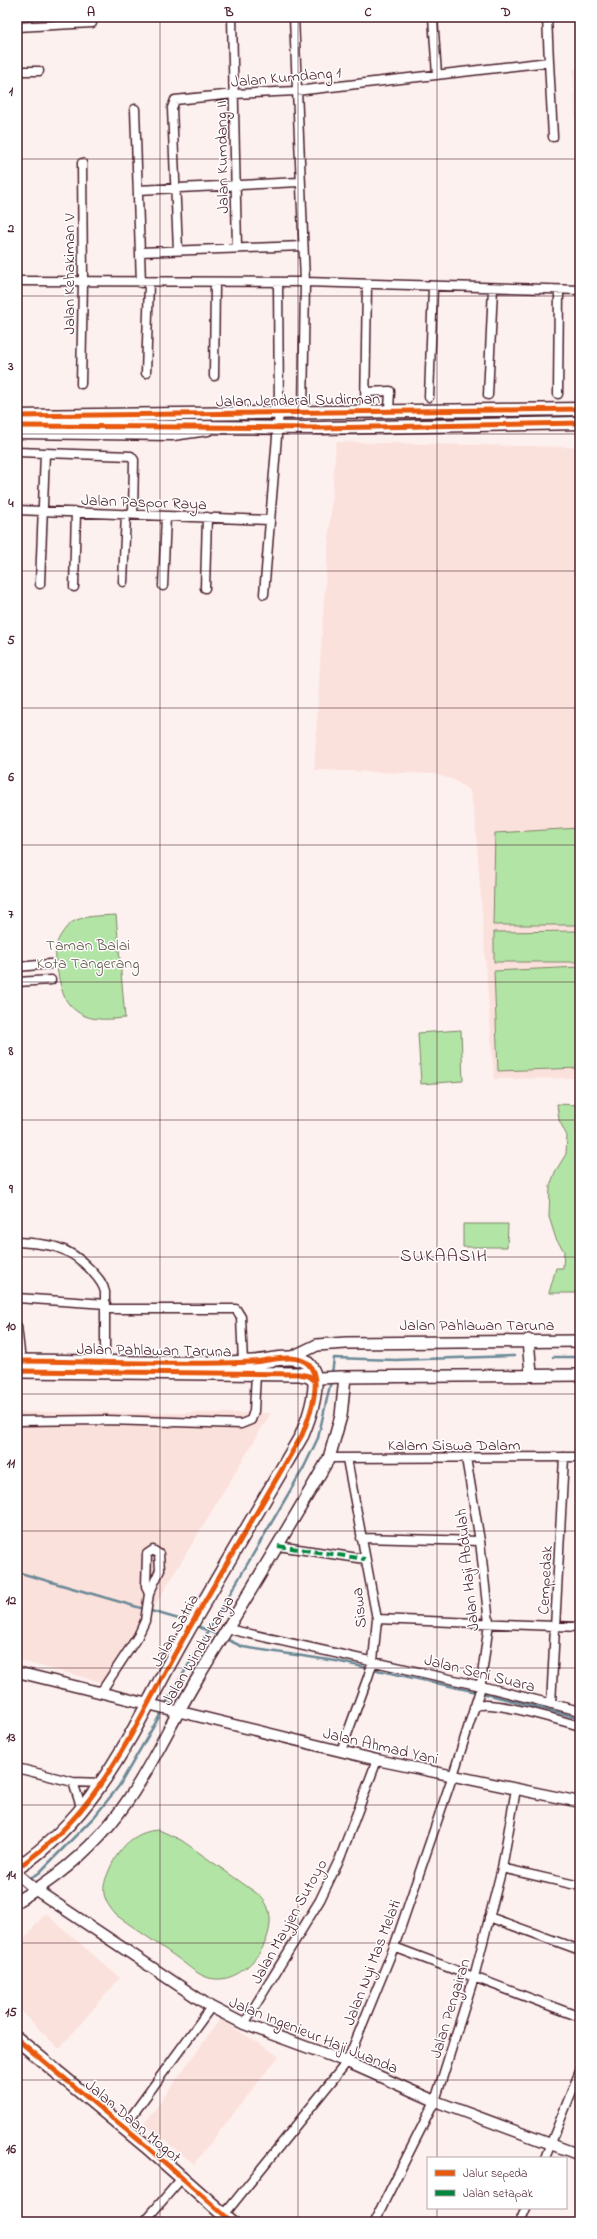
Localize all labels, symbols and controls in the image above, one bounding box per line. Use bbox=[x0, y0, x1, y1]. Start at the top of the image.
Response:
text: A bbox=[87, 3, 95, 22]
text: B bbox=[224, 3, 234, 22]
text: C bbox=[364, 3, 372, 22]
text: D bbox=[500, 3, 511, 22]
street label: Jalan Kumdang 1 bbox=[230, 61, 342, 95]
text: 1 bbox=[9, 82, 14, 101]
street label: Jalan Kumdang II bbox=[210, 100, 236, 214]
street label: Jalan Kehakiman V bbox=[58, 213, 82, 335]
text: 2 bbox=[7, 219, 15, 238]
text: 3 bbox=[7, 357, 14, 376]
street label: Jalan Jenderal Sudirman bbox=[216, 388, 380, 414]
street label: Jalan Paspor Raya bbox=[81, 489, 207, 517]
text: 4 bbox=[7, 494, 14, 513]
text: 5 bbox=[7, 631, 15, 650]
text: 6 bbox=[7, 768, 14, 787]
text: 7 bbox=[8, 905, 14, 924]
park label: Taman Balai Kota Tangerang bbox=[37, 934, 139, 976]
text: 8 bbox=[8, 1042, 14, 1061]
text: 9 bbox=[8, 1180, 14, 1199]
district label: SUKAASIH bbox=[400, 1244, 488, 1270]
street label: Jalan Pahlawan Taruna bbox=[400, 1314, 554, 1338]
text: 10 bbox=[6, 1317, 16, 1336]
street label: Jalan Pahlawan Taruna bbox=[76, 1338, 232, 1364]
street label: Kalam Siswa Dalam bbox=[388, 1434, 520, 1458]
text: 11 bbox=[7, 1454, 16, 1473]
street label: Jalan Haji Abdulah bbox=[450, 1507, 486, 1632]
street label: Cempedak bbox=[532, 1544, 560, 1615]
street label: Siswa bbox=[346, 1586, 374, 1629]
street label: Jalan Satria bbox=[146, 1590, 206, 1672]
text: 12 bbox=[6, 1591, 17, 1610]
street label: Jalan Windu Karya bbox=[156, 1591, 241, 1711]
street label: Jalan Seni Suara bbox=[422, 1649, 537, 1699]
street label: Jalan Ahmad Yani bbox=[320, 1722, 441, 1772]
text: 13 bbox=[6, 1728, 16, 1747]
street label: Jalan Mayjen Sutoyo bbox=[245, 1855, 334, 1989]
text: 14 bbox=[6, 1866, 16, 1885]
street label: Jalan Nyi Mas Melati bbox=[338, 1896, 408, 2029]
street label: Jalan Pengairan bbox=[424, 1956, 478, 2061]
street label: Jalan Ingenieur Haji Juanda bbox=[225, 1991, 402, 2081]
text: 15 bbox=[5, 2003, 17, 2022]
street label: Jalan Daan Mogot bbox=[79, 2074, 187, 2170]
text: 16 bbox=[6, 2140, 16, 2159]
legend bbox=[427, 2157, 567, 2209]
text: Jalur sepeda bbox=[463, 2165, 528, 2183]
text: Jalan setapak bbox=[463, 2185, 534, 2203]

